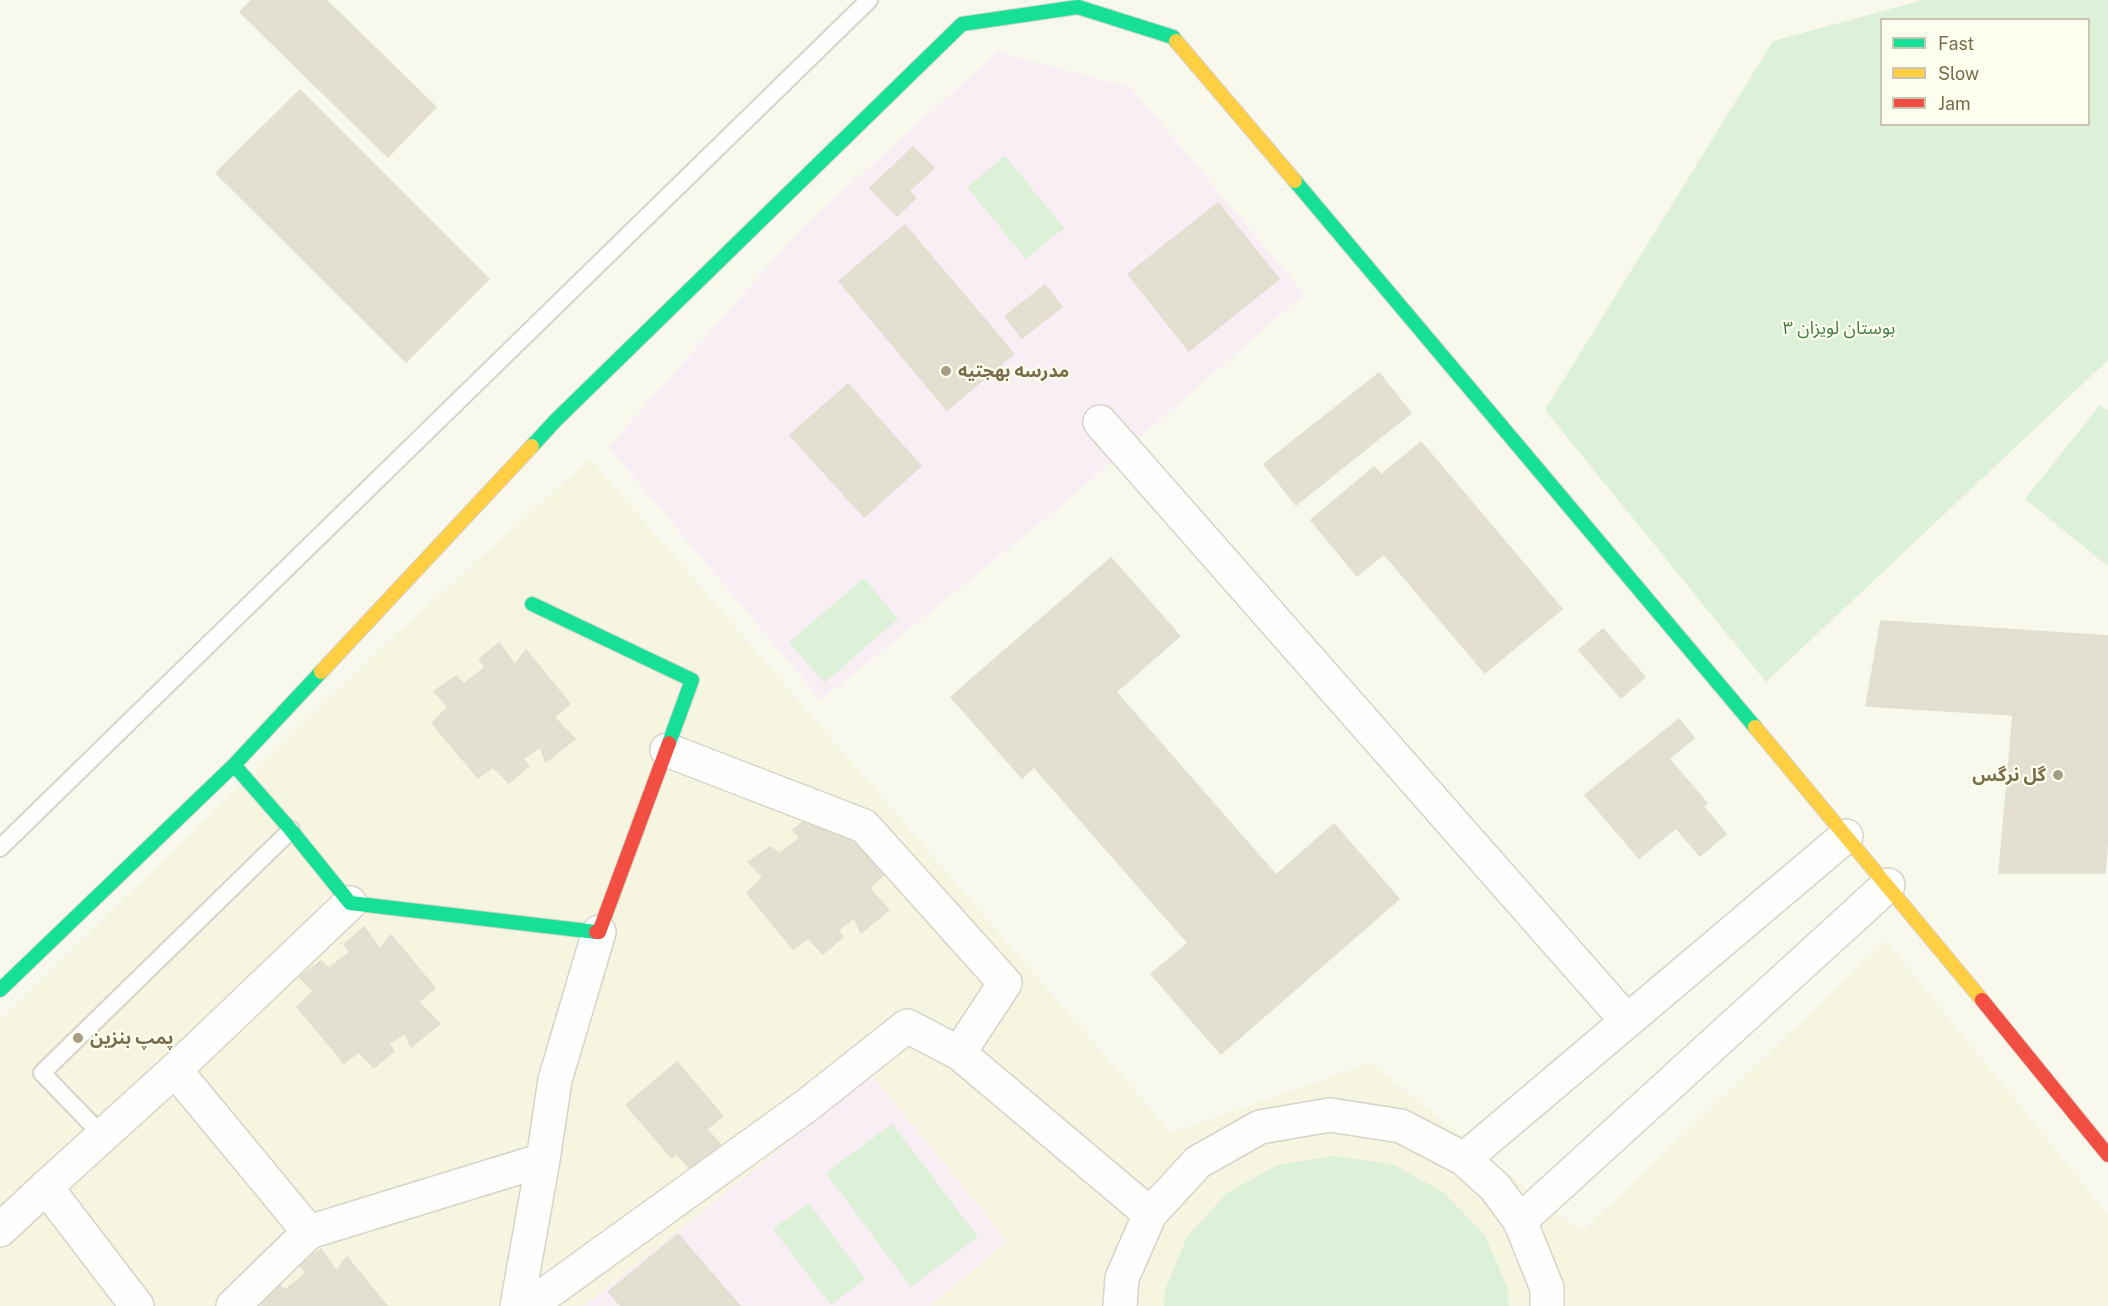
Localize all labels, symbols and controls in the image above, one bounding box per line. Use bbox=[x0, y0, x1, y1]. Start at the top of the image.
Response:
legend bbox=[1880, 18, 2090, 126]
text: Fast bbox=[1938, 33, 1974, 54]
text: Slow bbox=[1938, 63, 1979, 84]
text: Jam bbox=[1938, 93, 1971, 114]
park label: بوستان لویزان ۳ bbox=[1783, 317, 1895, 339]
place label: مدرسه بهجتیه bbox=[958, 360, 1069, 382]
marker: مدرسه بهجتیه bbox=[939, 364, 953, 378]
place label: گل نرگس bbox=[1972, 764, 2046, 786]
marker: گل نرگس bbox=[2051, 768, 2065, 782]
place label: پمپ بنزین bbox=[90, 1027, 173, 1049]
marker: پمپ بنزین bbox=[71, 1031, 85, 1045]

